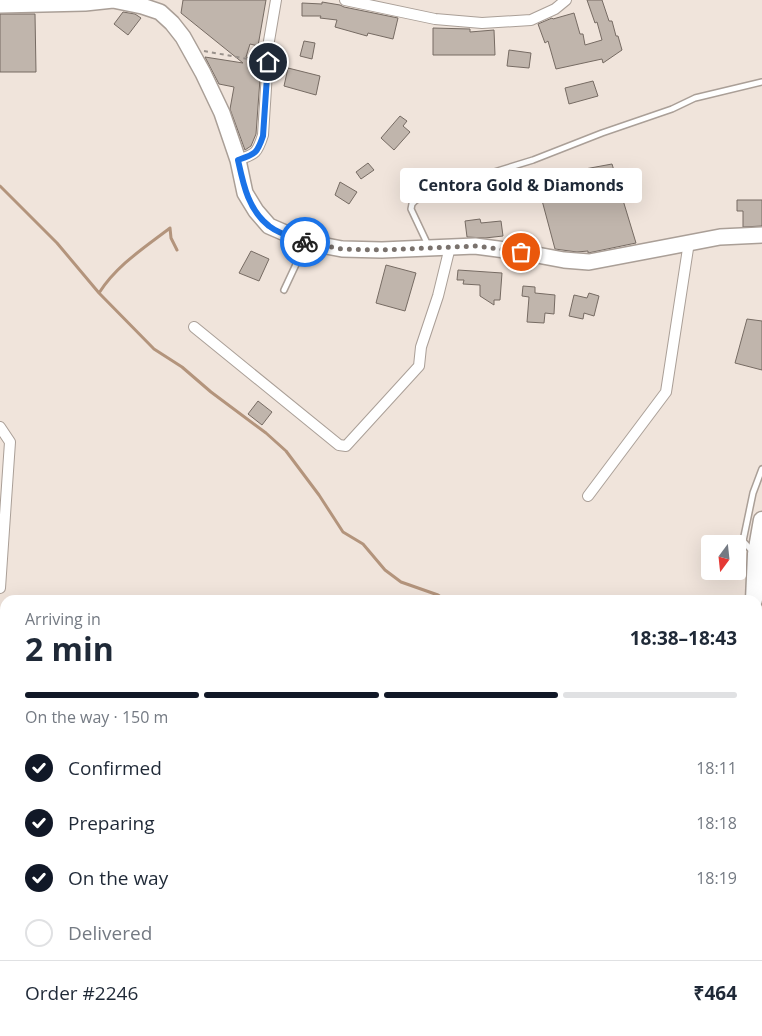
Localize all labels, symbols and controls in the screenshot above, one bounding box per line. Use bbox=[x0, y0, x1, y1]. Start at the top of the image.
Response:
pin bbox=[247, 41, 289, 83]
icon: home bbox=[254, 48, 282, 76]
callout: Centora Gold & Diamonds bbox=[400, 167, 642, 202]
text: Centora Gold & Diamonds bbox=[418, 174, 624, 196]
courier bbox=[280, 217, 330, 267]
icon: bike bbox=[291, 228, 319, 256]
pin bbox=[500, 231, 542, 273]
icon: bag bbox=[507, 238, 535, 266]
north arrow bbox=[701, 535, 746, 580]
map controls bbox=[701, 535, 746, 580]
text: Arriving in bbox=[25, 608, 101, 630]
text: 18:38–18:43 bbox=[630, 625, 737, 651]
text: 2 min bbox=[25, 627, 114, 670]
text: On the way · 150 m bbox=[25, 706, 168, 728]
icon: check bbox=[25, 754, 53, 782]
text: Confirmed bbox=[68, 755, 162, 781]
text: 18:11 bbox=[696, 757, 737, 779]
icon: check bbox=[25, 809, 53, 837]
text: Preparing bbox=[68, 810, 155, 836]
text: 18:18 bbox=[696, 812, 737, 834]
icon: check bbox=[25, 864, 53, 892]
text: On the way bbox=[68, 865, 168, 891]
text: 18:19 bbox=[696, 867, 737, 889]
text: Delivered bbox=[68, 920, 152, 946]
text: Order #2246 bbox=[25, 980, 138, 1006]
text: ₹464 bbox=[694, 980, 737, 1006]

